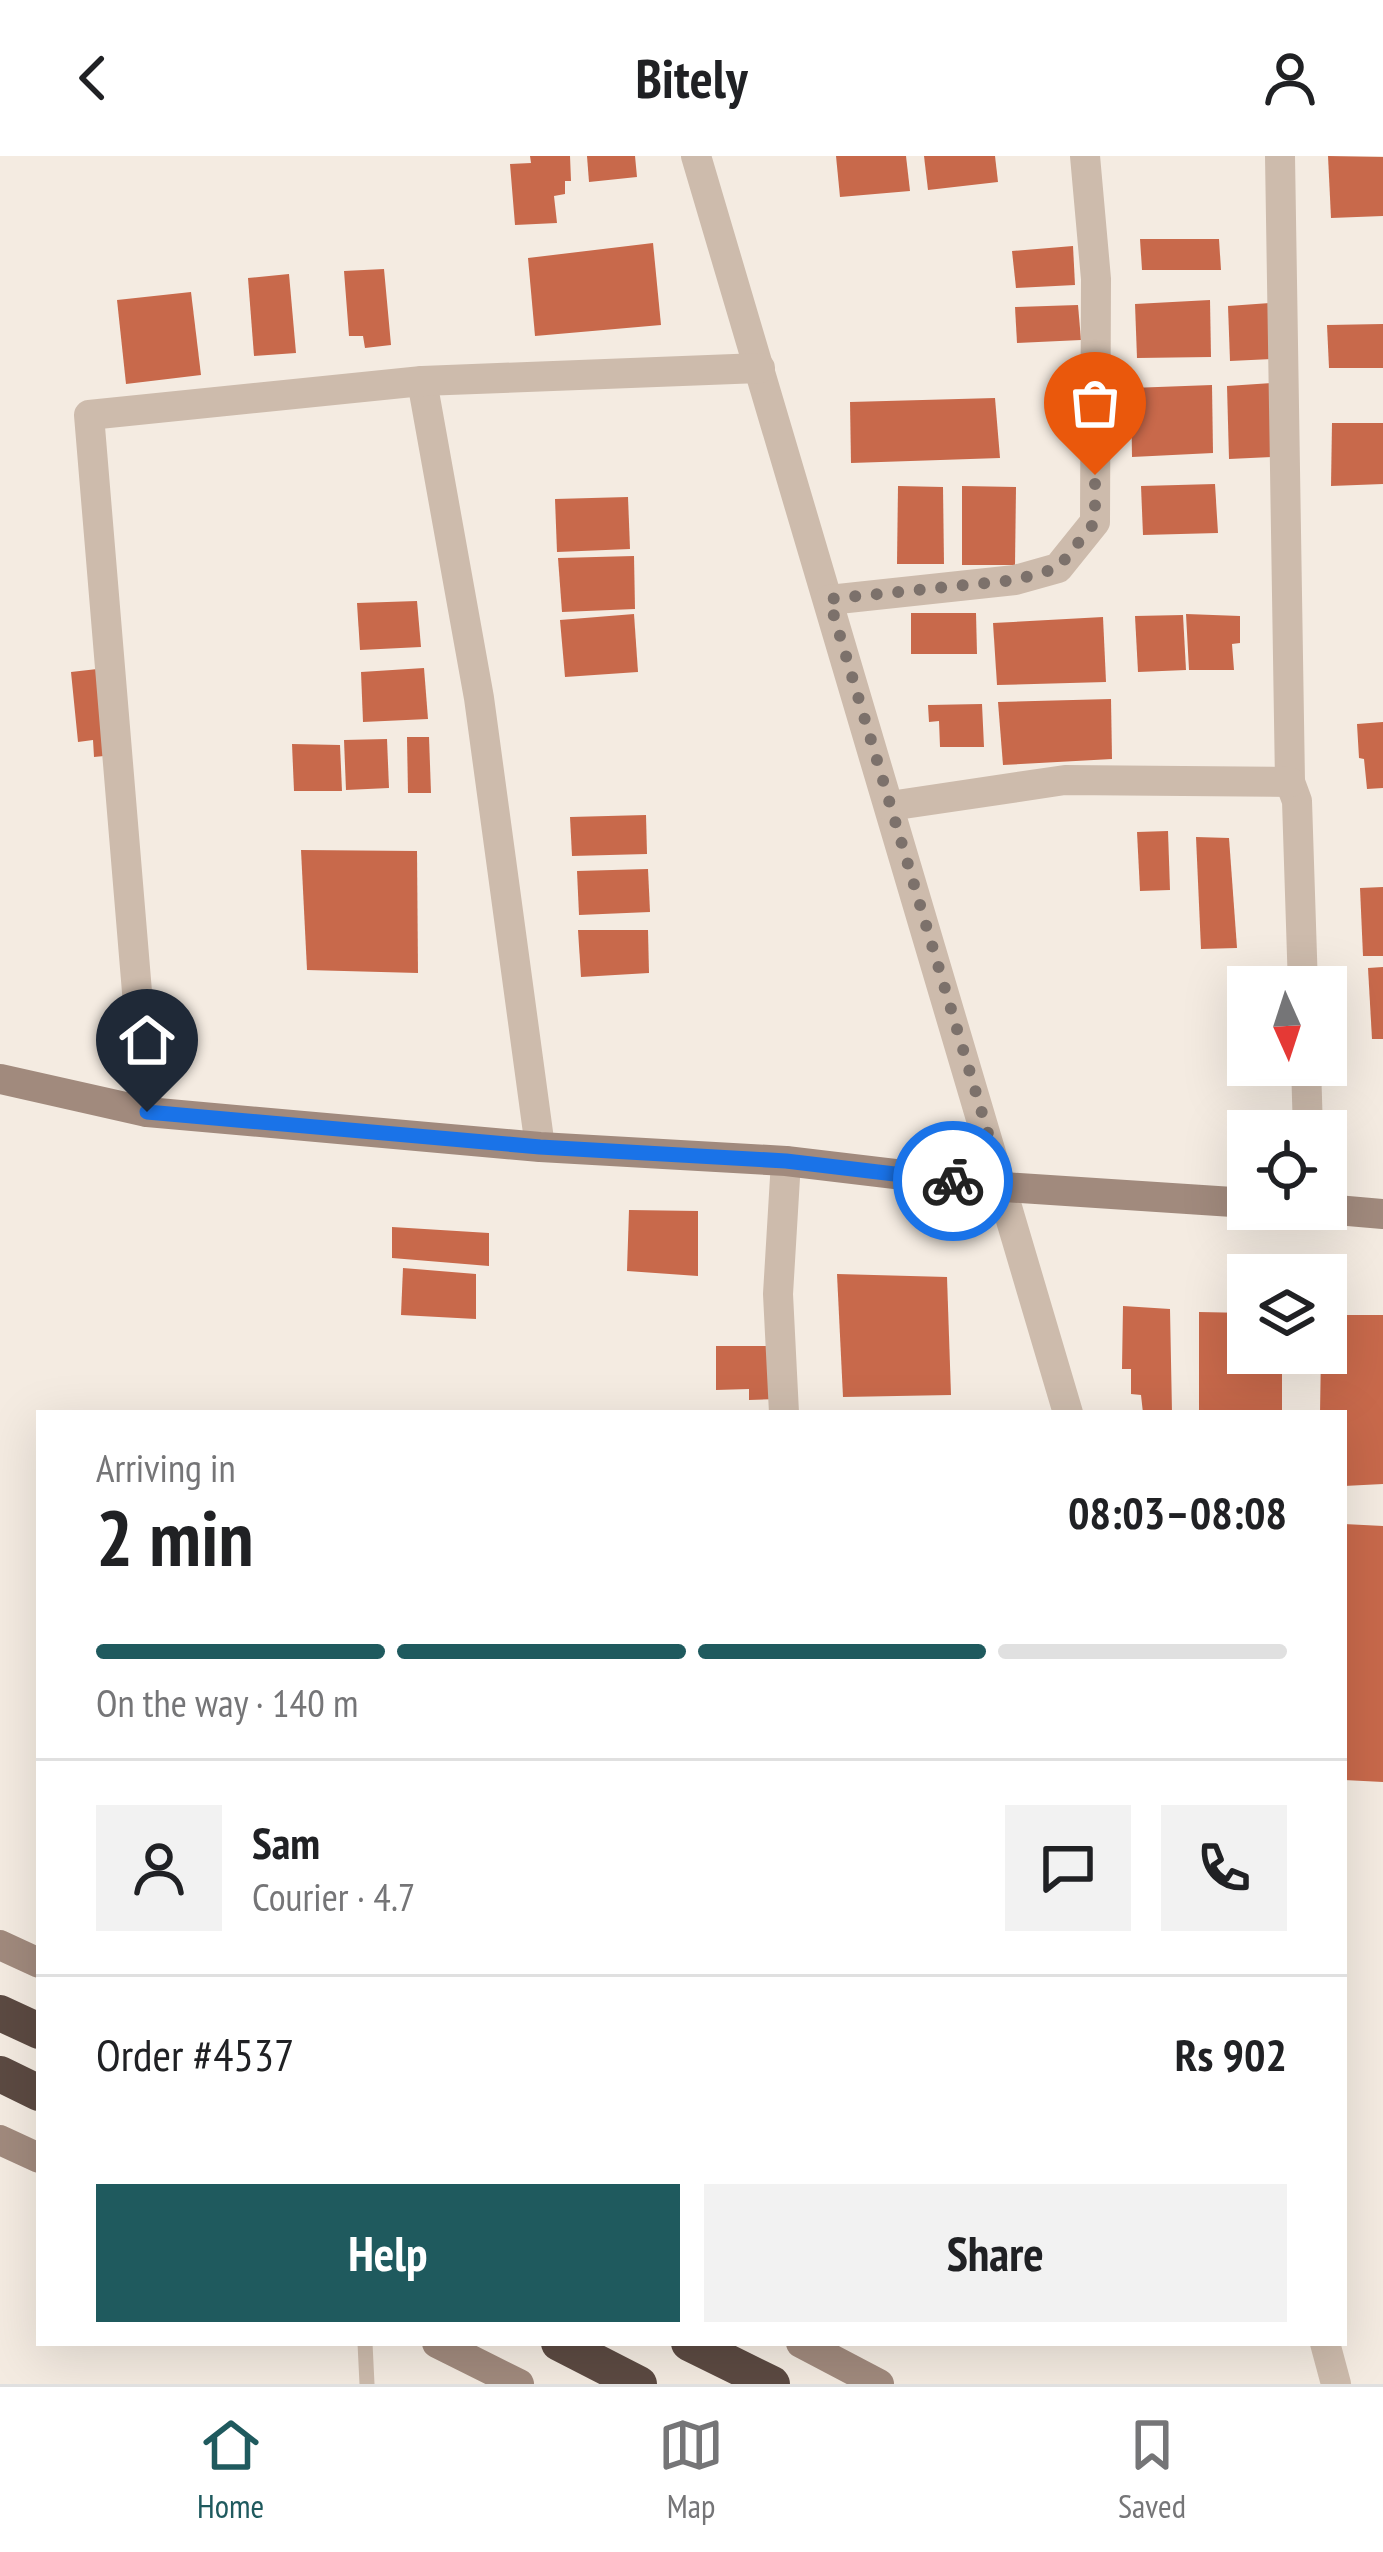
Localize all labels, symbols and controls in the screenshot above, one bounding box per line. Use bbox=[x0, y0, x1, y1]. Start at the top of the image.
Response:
text: Bitely bbox=[635, 43, 748, 113]
icon: back bbox=[60, 45, 126, 111]
icon: person bbox=[1257, 45, 1323, 111]
pin bbox=[1044, 352, 1146, 475]
icon: bag bbox=[1062, 370, 1128, 436]
north arrow bbox=[1227, 966, 1347, 1086]
map controls bbox=[1227, 966, 1347, 1374]
pin bbox=[96, 989, 198, 1112]
icon: home bbox=[114, 1007, 180, 1073]
button: locate bbox=[1227, 1110, 1347, 1230]
courier bbox=[893, 1121, 1013, 1241]
icon: bike bbox=[920, 1148, 986, 1214]
button: layers bbox=[1227, 1254, 1347, 1374]
text: Arriving in bbox=[96, 1442, 236, 1493]
text: 08:03–08:08 bbox=[1068, 1483, 1287, 1541]
text: 2 min bbox=[96, 1487, 254, 1588]
text: On the way · 140 m bbox=[96, 1677, 358, 1728]
button: person bbox=[96, 1805, 222, 1931]
button: chat bbox=[1005, 1805, 1131, 1931]
button: phone bbox=[1161, 1805, 1287, 1931]
text: Sam bbox=[252, 1813, 320, 1871]
text: Courier · 4.7 bbox=[252, 1871, 415, 1922]
text: Order #4537 bbox=[96, 2025, 294, 2083]
text: Rs 902 bbox=[1175, 2025, 1287, 2083]
button: Help bbox=[96, 2184, 680, 2322]
button: Share bbox=[704, 2184, 1287, 2322]
tab: Home bbox=[197, 2412, 264, 2527]
tab: Map bbox=[658, 2412, 724, 2527]
tab: Saved bbox=[1118, 2412, 1186, 2527]

